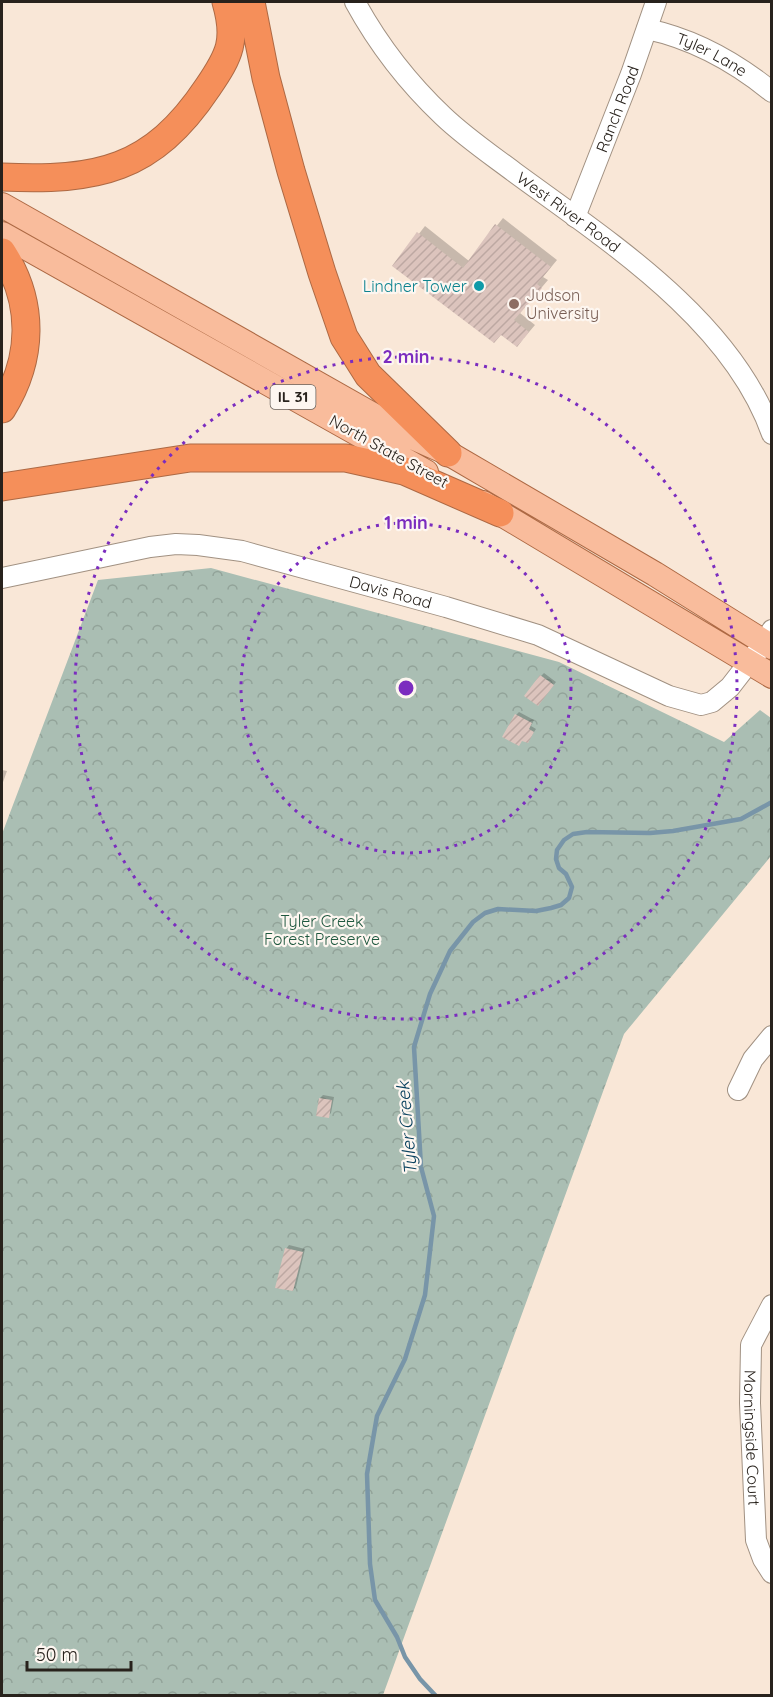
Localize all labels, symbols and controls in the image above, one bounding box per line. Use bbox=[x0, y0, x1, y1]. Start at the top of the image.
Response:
street label: Tyler Lane bbox=[674, 28, 751, 81]
street label: Ranch Road bbox=[591, 63, 643, 155]
street label: West River Road bbox=[513, 167, 625, 257]
place label: Lindner Tower bbox=[363, 276, 467, 296]
marker: Lindner Tower bbox=[472, 279, 486, 293]
place label: Judson University bbox=[526, 285, 599, 323]
marker: Judson University bbox=[507, 297, 521, 311]
text: 2 min bbox=[383, 345, 429, 368]
road number: IL 31 bbox=[270, 385, 316, 409]
street label: North State Street bbox=[326, 410, 452, 492]
text: 1 min bbox=[384, 511, 428, 534]
street label: Davis Road bbox=[347, 571, 434, 613]
centre of rings bbox=[396, 678, 416, 698]
park label: Tyler Creek Forest Preserve bbox=[264, 911, 380, 949]
water label: Tyler Creek bbox=[391, 1079, 422, 1176]
street label: Morningside Court bbox=[740, 1370, 764, 1506]
scale bar bbox=[27, 1634, 130, 1672]
text: 50 m bbox=[36, 1643, 78, 1666]

